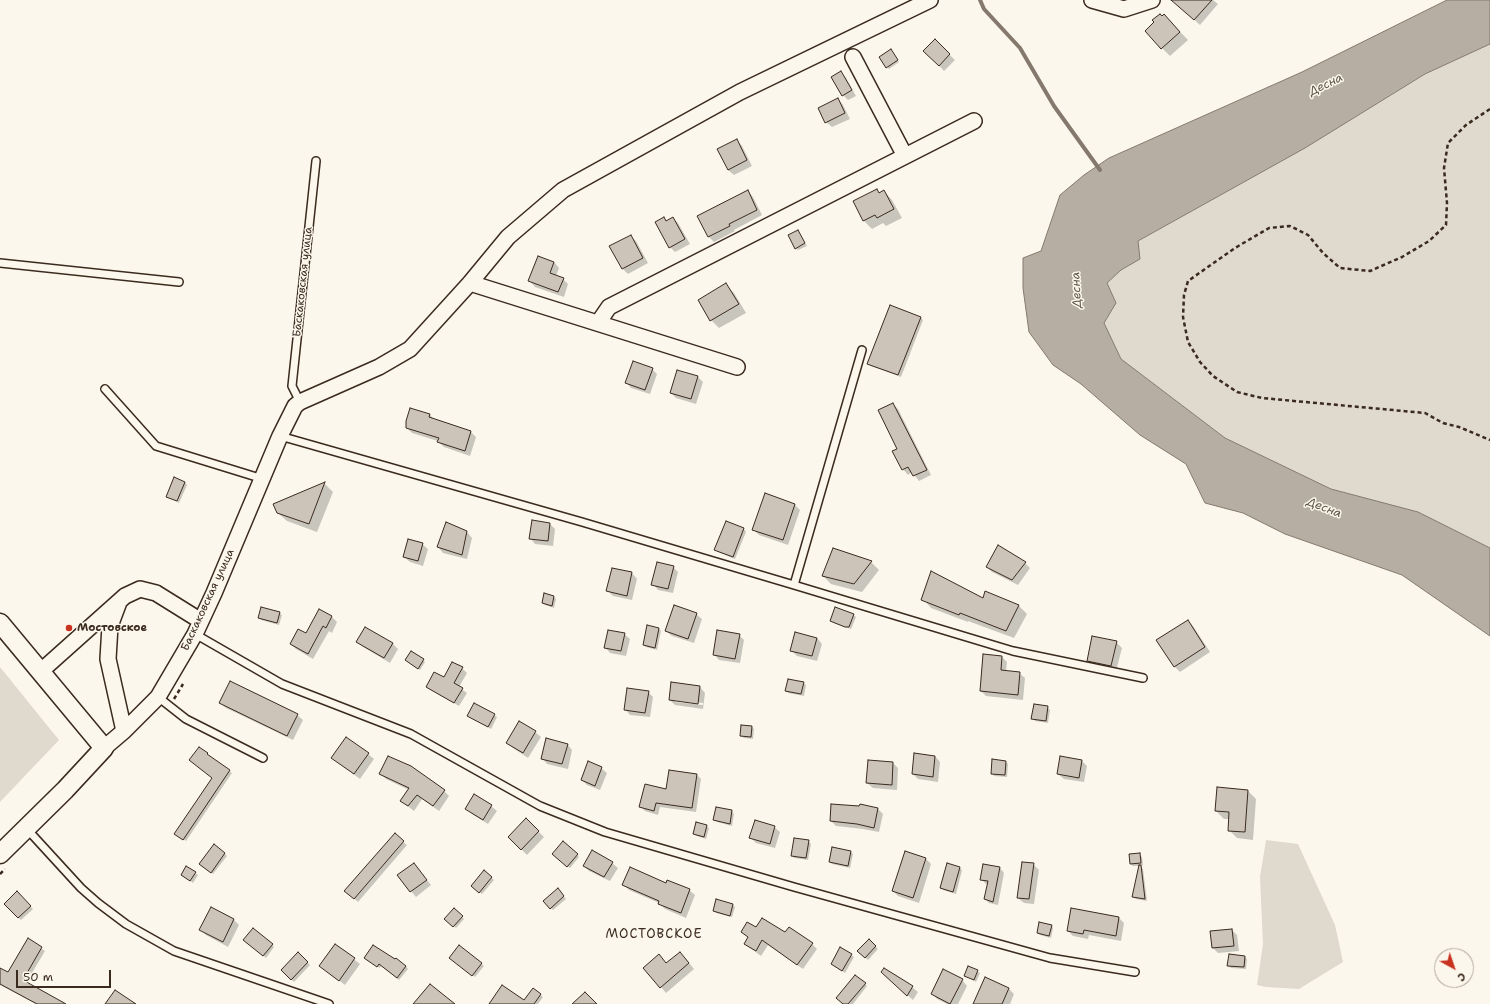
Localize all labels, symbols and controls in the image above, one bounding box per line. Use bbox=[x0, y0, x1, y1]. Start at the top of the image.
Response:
water label: Десна bbox=[1307, 71, 1345, 99]
street label: Баскаковская улица bbox=[291, 226, 315, 338]
water label: Десна bbox=[1069, 272, 1085, 308]
water label: Десна bbox=[1305, 495, 1343, 521]
street label: Баскаковская улица bbox=[179, 547, 237, 653]
place label: Мостовское bbox=[77, 621, 147, 635]
marker: Мостовское bbox=[64, 623, 74, 633]
district label: МОСТОВСКОЕ bbox=[605, 927, 703, 943]
north arrow bbox=[1434, 948, 1474, 988]
scale bar bbox=[18, 962, 113, 988]
text: 50 m bbox=[23, 969, 53, 985]
text: С bbox=[1454, 969, 1469, 985]

